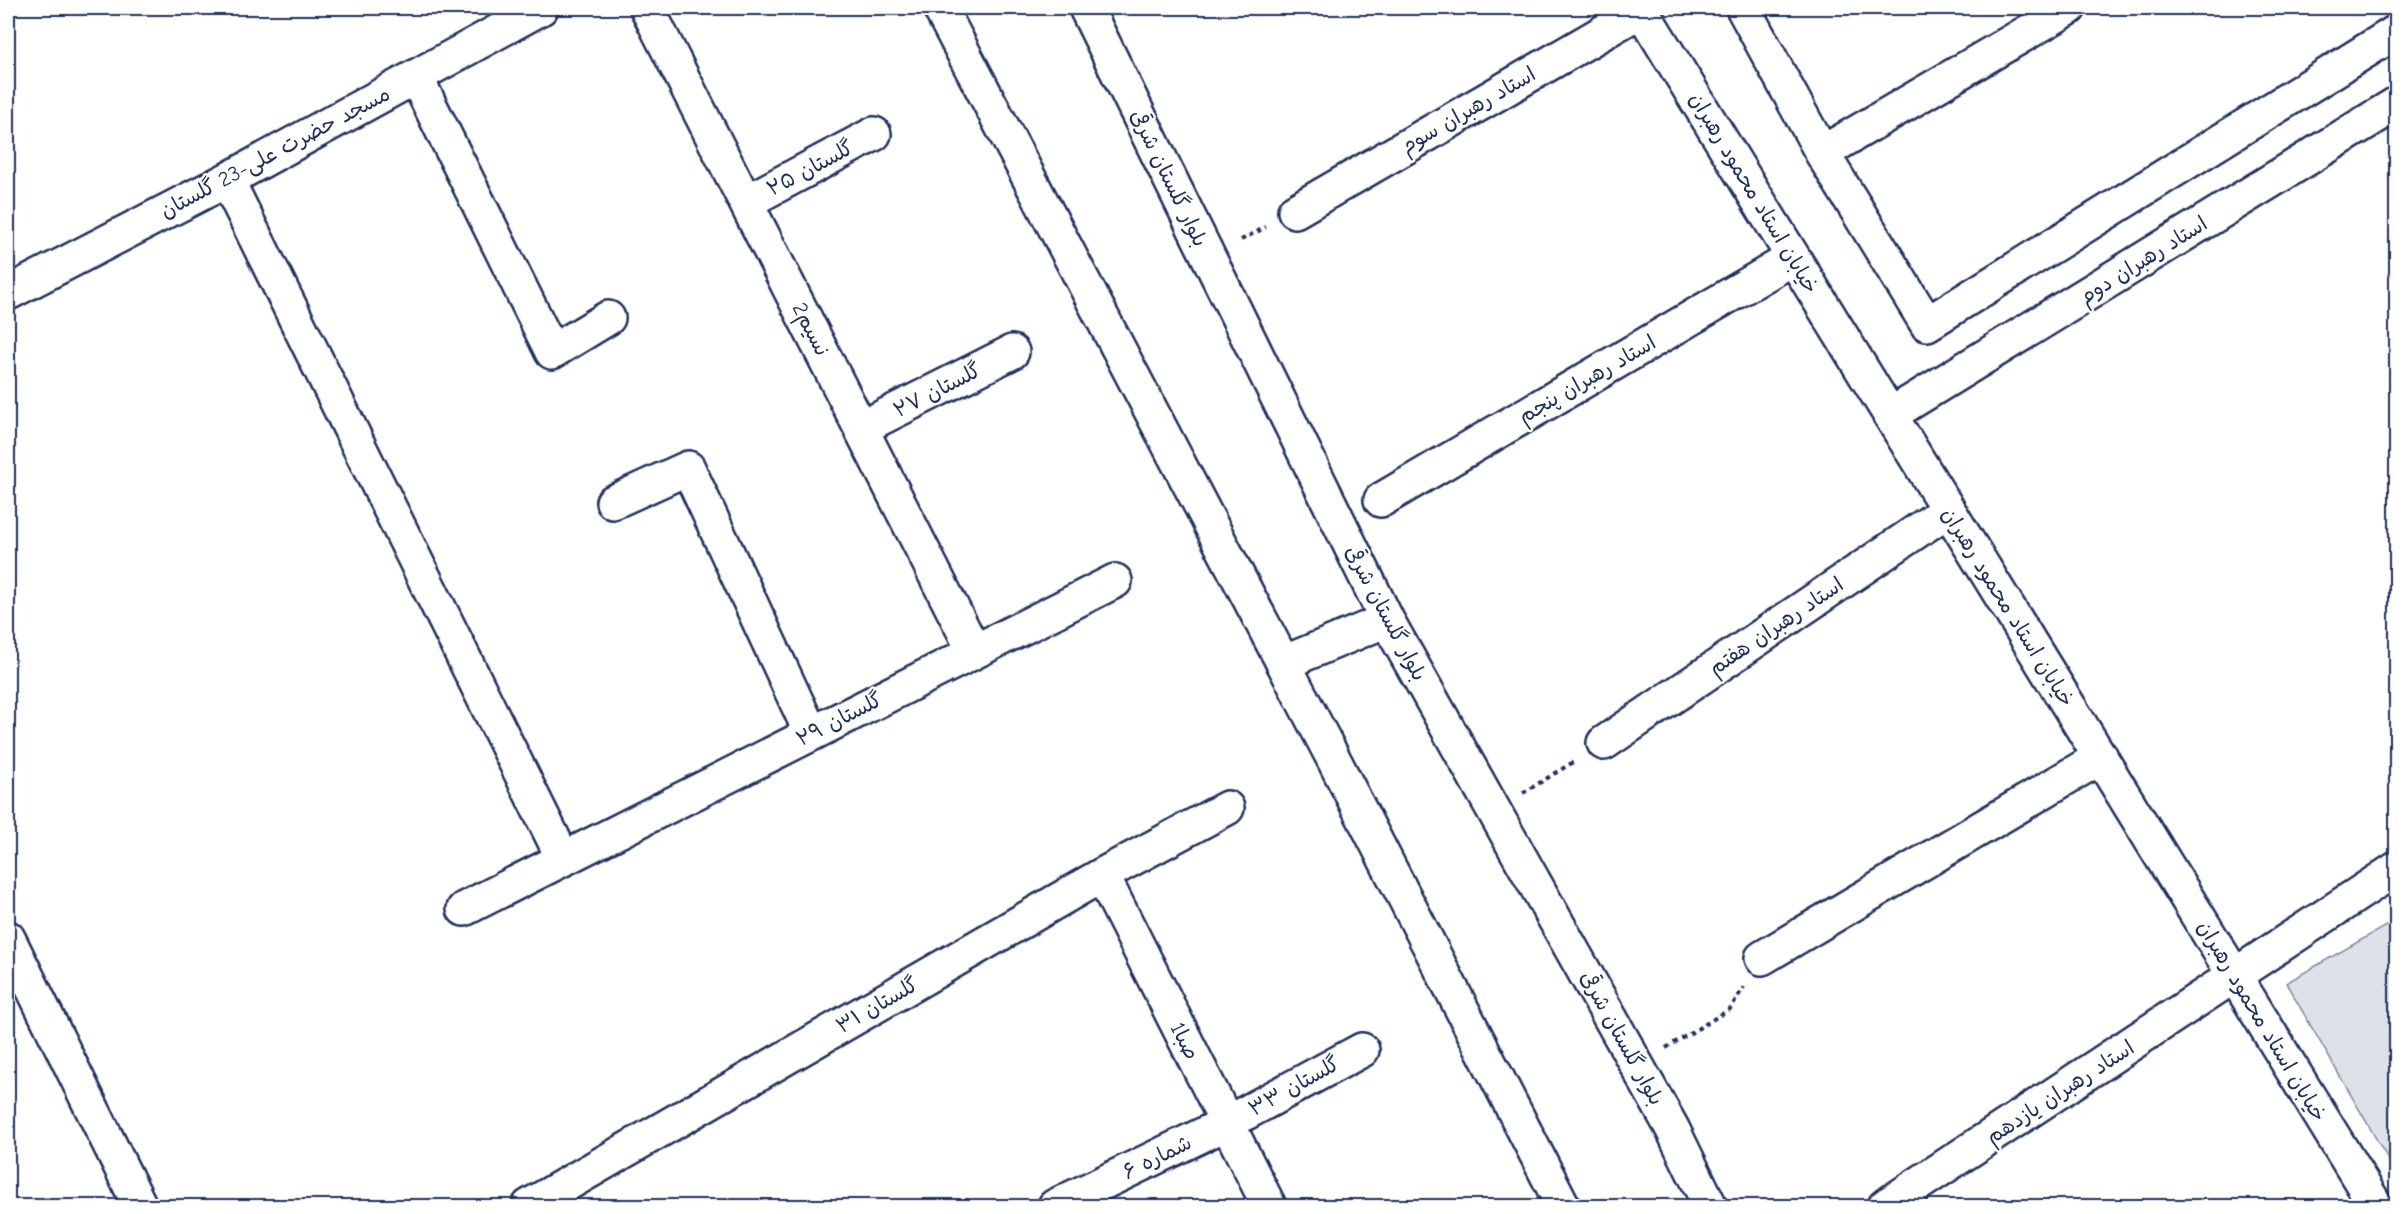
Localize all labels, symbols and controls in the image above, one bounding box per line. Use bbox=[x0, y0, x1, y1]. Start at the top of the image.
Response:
street label: استاد رهبران سوم bbox=[1396, 62, 1542, 162]
street label: مسجد حضرت علی-23 گلستان bbox=[156, 81, 395, 225]
street label: خیابان استاد محمود رهبران bbox=[1684, 88, 1824, 298]
street label: بلوار گلستان شرقی bbox=[1125, 105, 1213, 251]
street label: گلستان ۲۵ bbox=[763, 135, 857, 201]
street label: استاد رهبران دوم bbox=[2075, 211, 2214, 312]
street label: نسیم2 bbox=[784, 298, 835, 362]
street label: استاد رهبران پنجم bbox=[1514, 330, 1662, 431]
street label: گلستان ۲۷ bbox=[889, 358, 985, 422]
street label: خیابان استاد محمود رهبران bbox=[1936, 503, 2079, 711]
street label: بلوار گلستان شرقی bbox=[1339, 541, 1433, 685]
street label: استاد رهبران هفتم bbox=[1704, 572, 1850, 683]
street label: گلستان ۲۹ bbox=[792, 687, 886, 751]
street label: خیابان استاد محمود رهبران bbox=[2192, 916, 2332, 1126]
street label: بلوار گلستان شرقی bbox=[1574, 966, 1670, 1110]
street label: گلستان ۳۱ bbox=[832, 972, 922, 1038]
street label: صبا1 bbox=[1165, 1018, 1204, 1064]
street label: استاد رهبران یازدهم bbox=[1981, 1035, 2141, 1152]
street label: گلستان ۳۳ bbox=[1244, 1051, 1344, 1121]
street label: شماره ۶ bbox=[1119, 1130, 1195, 1184]

